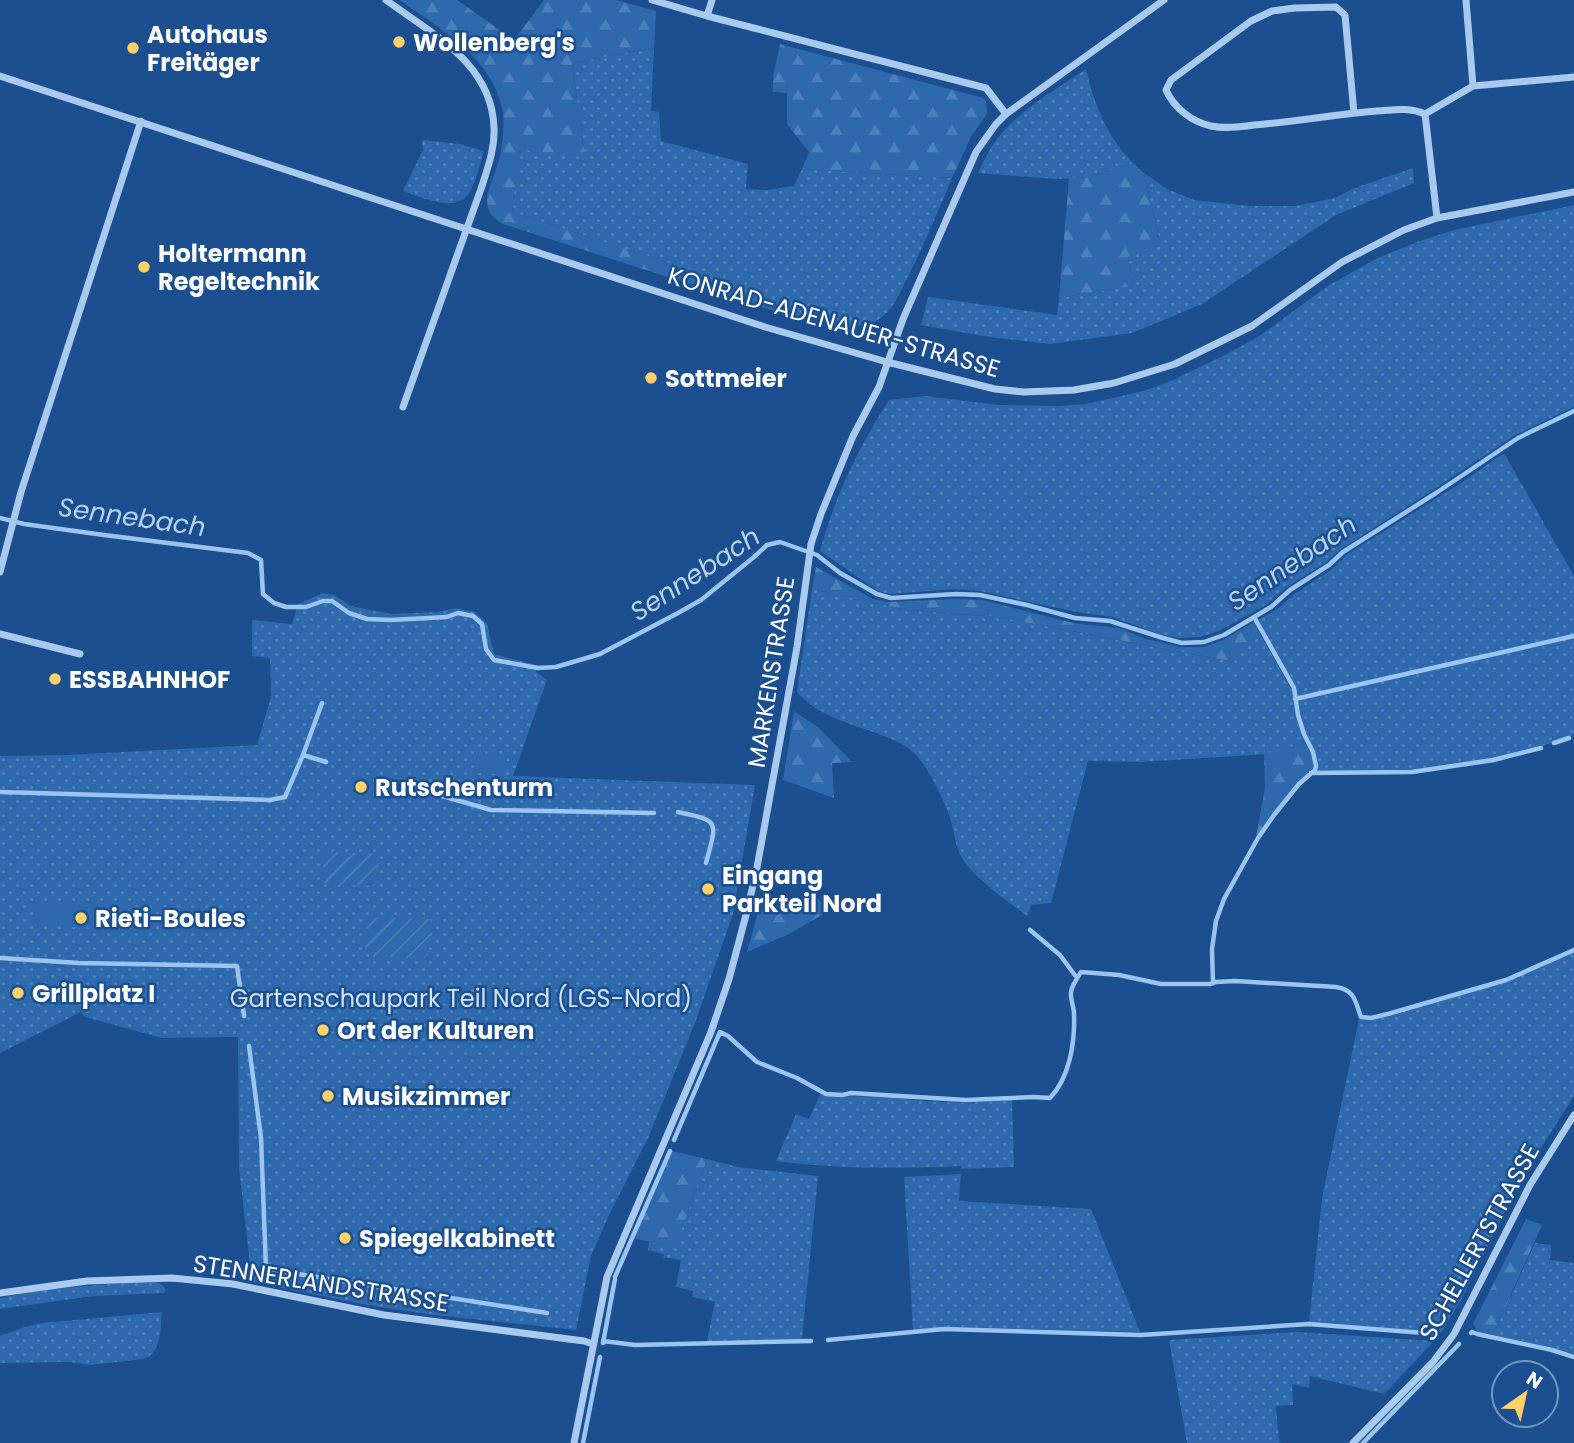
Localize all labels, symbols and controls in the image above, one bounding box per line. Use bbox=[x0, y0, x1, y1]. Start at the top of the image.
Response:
place label: Autohaus Freitäger bbox=[147, 18, 268, 79]
place label: Wollenberg's bbox=[413, 26, 575, 59]
marker: Wollenberg's bbox=[391, 34, 407, 50]
marker: Autohaus Freitäger bbox=[125, 40, 141, 56]
place label: Holtermann Regeltechnik bbox=[158, 237, 320, 298]
marker: Holtermann Regeltechnik bbox=[136, 259, 152, 275]
street label: KONRAD-ADENAUER-STRASSE bbox=[664, 259, 1004, 385]
place label: Sottmeier bbox=[665, 362, 787, 395]
marker: Sottmeier bbox=[643, 370, 659, 386]
water label: Sennebach bbox=[56, 489, 208, 545]
water label: Sennebach bbox=[1220, 507, 1364, 619]
water label: Sennebach bbox=[623, 519, 767, 629]
street label: MARKENSTRASSE bbox=[740, 574, 802, 770]
place label: ESSBAHNHOF bbox=[69, 663, 230, 696]
marker: ESSBAHNHOF bbox=[47, 671, 63, 687]
place label: Rutschenturm bbox=[375, 771, 553, 804]
marker: Rutschenturm bbox=[353, 779, 369, 795]
place label: Eingang Parkteil Nord bbox=[722, 859, 882, 920]
marker: Eingang Parkteil Nord bbox=[700, 881, 716, 897]
place label: Rieti-Boules bbox=[95, 902, 246, 935]
marker: Rieti-Boules bbox=[73, 910, 89, 926]
place label: Grillplatz I bbox=[32, 977, 155, 1010]
park label: Gartenschaupark Teil Nord (LGS-Nord) bbox=[230, 982, 692, 1015]
marker: Grillplatz I bbox=[10, 985, 26, 1001]
place label: Ort der Kulturen bbox=[337, 1014, 535, 1047]
marker: Ort der Kulturen bbox=[315, 1022, 331, 1038]
place label: Musikzimmer bbox=[342, 1080, 510, 1113]
marker: Musikzimmer bbox=[320, 1088, 336, 1104]
street label: SCHELLERTSTRASSE bbox=[1411, 1138, 1547, 1346]
place label: Spiegelkabinett bbox=[359, 1222, 555, 1255]
marker: Spiegelkabinett bbox=[337, 1230, 353, 1246]
street label: STENNERLANDSTRASSE bbox=[191, 1246, 451, 1320]
north arrow bbox=[1490, 1359, 1560, 1429]
text: N bbox=[1521, 1365, 1548, 1396]

